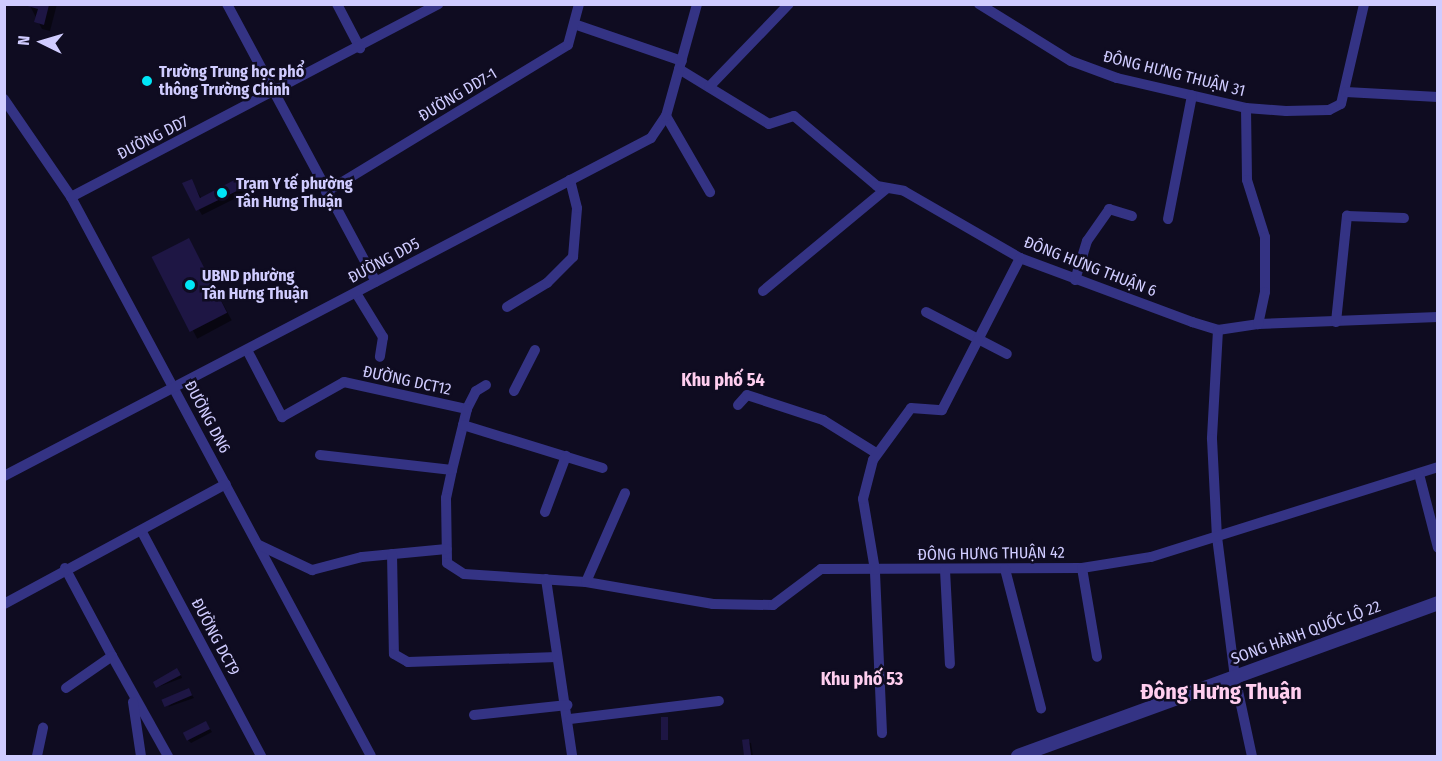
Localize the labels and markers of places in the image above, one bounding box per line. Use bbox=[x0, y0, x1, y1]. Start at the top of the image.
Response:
place label: Trường Trung học phổ thông Trường Chinh bbox=[159, 62, 304, 100]
marker: Trường Trung học phổ thông Trường Chinh bbox=[140, 74, 154, 88]
place label: Trạm Y tế phường Tân Hưng Thuận bbox=[236, 174, 353, 212]
marker: Trạm Y tế phường Tân Hưng Thuận bbox=[213, 184, 231, 202]
place label: UBND phường Tân Hưng Thuận bbox=[202, 266, 308, 304]
marker: UBND phường Tân Hưng Thuận bbox=[183, 278, 197, 292]

